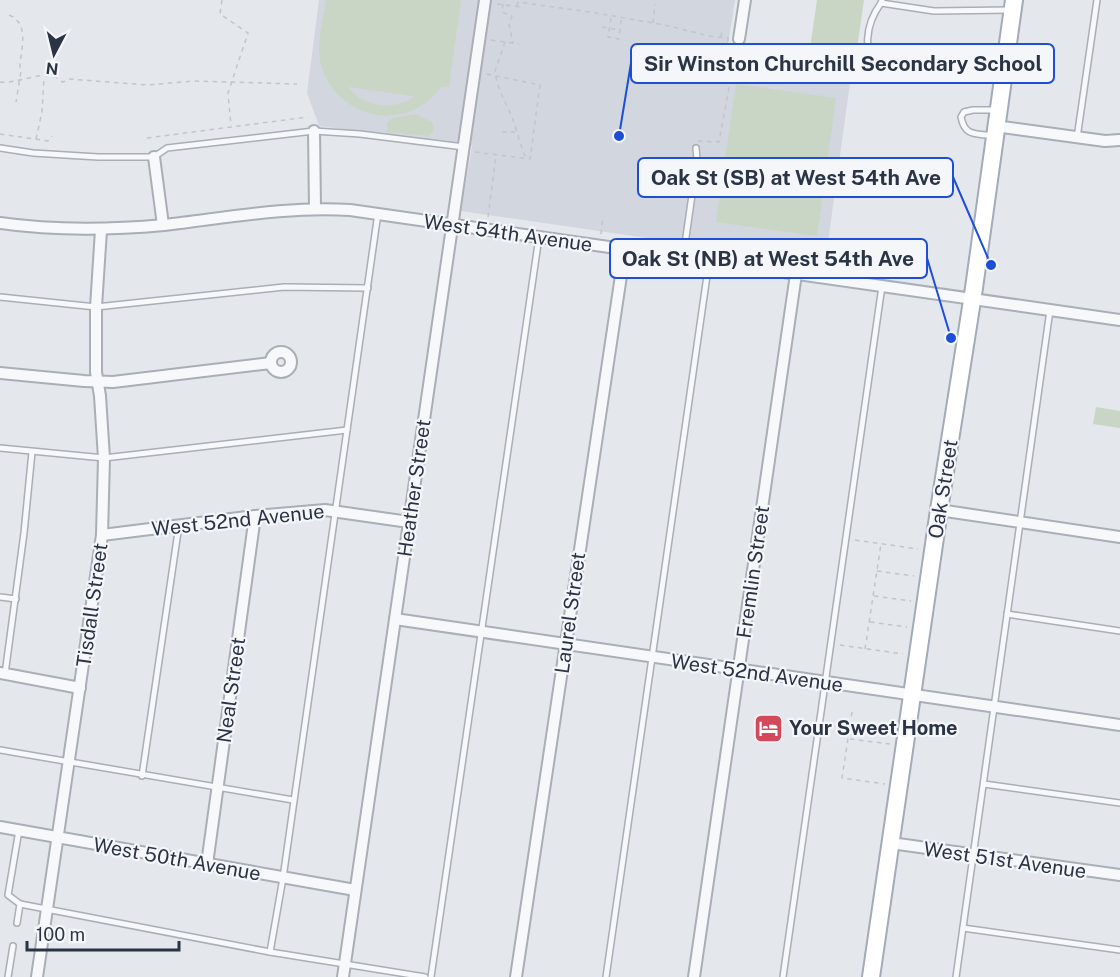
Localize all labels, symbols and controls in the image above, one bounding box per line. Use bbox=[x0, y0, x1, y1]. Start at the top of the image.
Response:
north arrow bbox=[24, 24, 84, 84]
callout: Sir Winston Churchill Secondary School bbox=[631, 44, 1054, 83]
text: Sir Winston Churchill Secondary School bbox=[644, 51, 1042, 76]
text: N bbox=[45, 58, 60, 79]
callout: Oak St (SB) at West 54th Ave bbox=[638, 158, 953, 197]
text: Oak St (SB) at West 54th Ave bbox=[651, 165, 941, 190]
street label: West 54th Avenue bbox=[422, 209, 594, 257]
callout: Oak St (NB) at West 54th Ave bbox=[610, 239, 927, 278]
text: Oak St (NB) at West 54th Ave bbox=[622, 246, 914, 271]
street label: Heather Street bbox=[392, 418, 436, 558]
street label: Oak Street bbox=[923, 438, 963, 540]
street label: West 52nd Avenue bbox=[150, 499, 326, 541]
street label: Fremlin Street bbox=[732, 504, 774, 640]
street label: Tisdall Street bbox=[71, 541, 113, 669]
street label: Laurel Street bbox=[550, 551, 590, 675]
street label: Neal Street bbox=[212, 636, 250, 744]
street label: West 52nd Avenue bbox=[669, 649, 845, 697]
hotel icon: Your Sweet Home bbox=[752, 712, 784, 744]
place label: Your Sweet Home bbox=[789, 716, 958, 740]
street label: West 50th Avenue bbox=[91, 832, 263, 886]
street label: West 51st Avenue bbox=[922, 837, 1088, 883]
scale bar bbox=[27, 914, 178, 952]
text: 100 m bbox=[36, 924, 85, 945]

